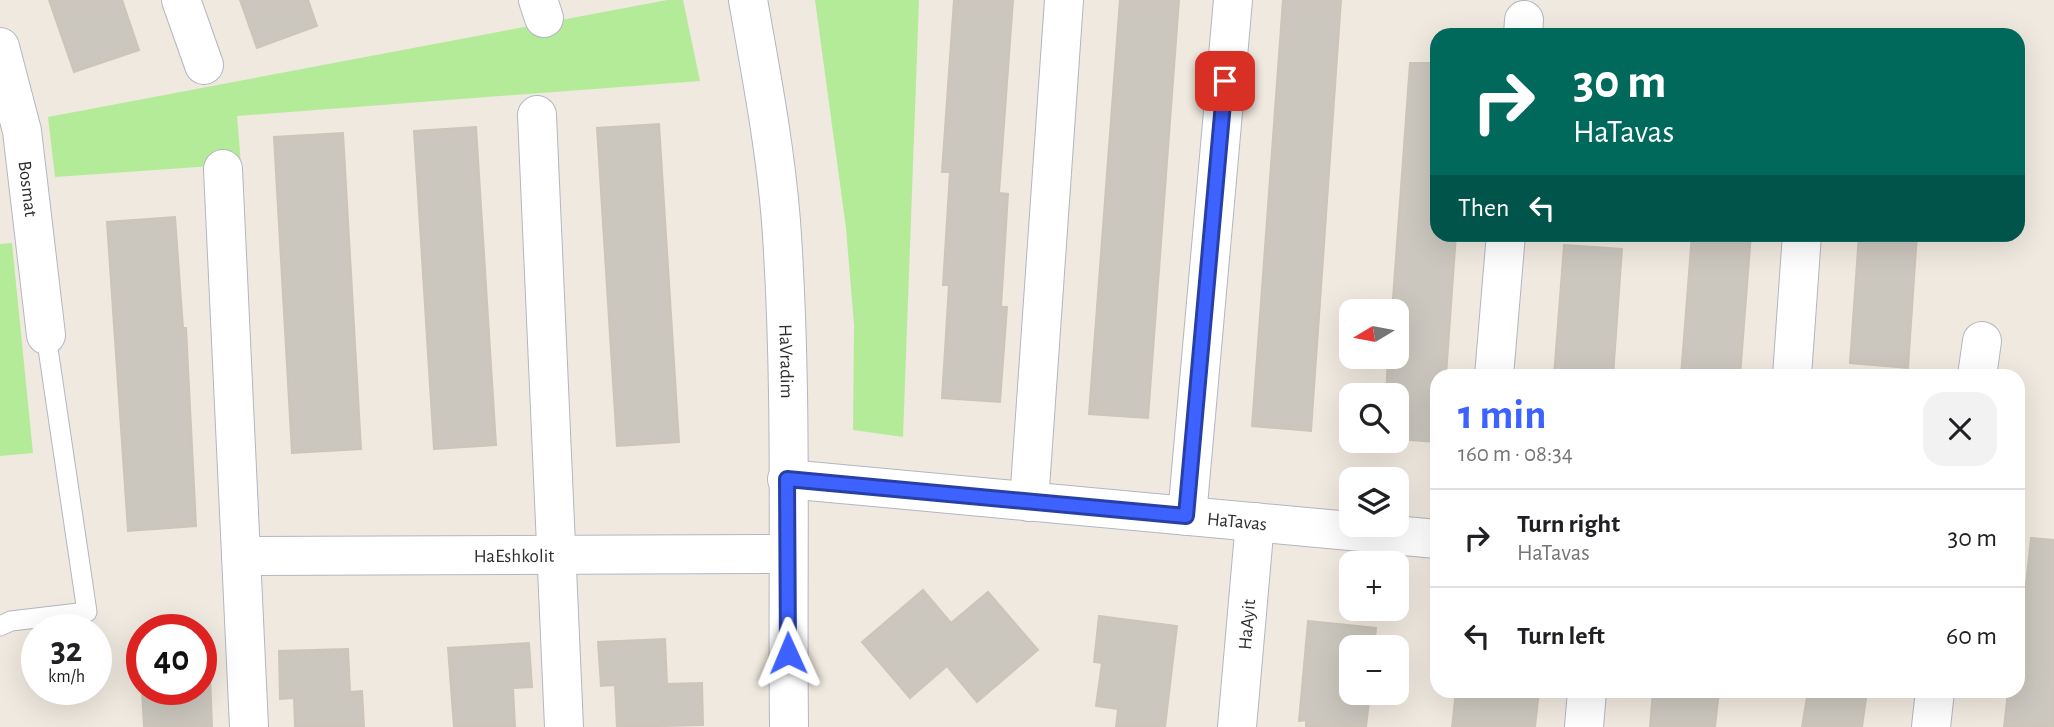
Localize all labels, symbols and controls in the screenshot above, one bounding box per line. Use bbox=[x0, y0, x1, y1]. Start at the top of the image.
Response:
pin bbox=[1195, 51, 1255, 111]
icon: right bbox=[1458, 56, 1549, 147]
text: 30 m bbox=[1573, 58, 1667, 107]
icon: arrive bbox=[1206, 62, 1244, 100]
text: HaTavas bbox=[1573, 116, 1674, 148]
street label: Bosmat bbox=[15, 160, 40, 218]
icon: left bbox=[1523, 189, 1561, 227]
text: Then bbox=[1458, 195, 1509, 221]
north arrow bbox=[1339, 299, 1409, 369]
map controls bbox=[1339, 299, 1409, 705]
street label: HaVradim bbox=[775, 324, 796, 399]
button: search bbox=[1339, 383, 1409, 453]
button: close bbox=[1923, 392, 1997, 466]
text: 1 min bbox=[1458, 394, 1547, 436]
text: 160 m · 08:34 bbox=[1458, 443, 1573, 466]
button: layers bbox=[1339, 467, 1409, 537]
street label: HaTavas bbox=[1206, 510, 1268, 534]
text: Turn right bbox=[1517, 511, 1620, 537]
icon: right bbox=[1458, 519, 1496, 557]
text: 30 m bbox=[1947, 525, 1997, 551]
text: HaTavas bbox=[1517, 542, 1590, 565]
street label: HaEshkolit bbox=[474, 547, 554, 566]
button: + bbox=[1339, 551, 1409, 621]
street label: HaAyit bbox=[1236, 598, 1259, 651]
speed limit sign: 40 bbox=[126, 614, 217, 705]
position arrow bbox=[751, 616, 825, 690]
icon: left bbox=[1458, 617, 1496, 655]
text: Turn left bbox=[1517, 623, 1605, 649]
text: 60 m bbox=[1946, 623, 1997, 649]
text: 32 bbox=[51, 633, 82, 668]
button: − bbox=[1339, 635, 1409, 705]
text: km/h bbox=[48, 668, 85, 686]

